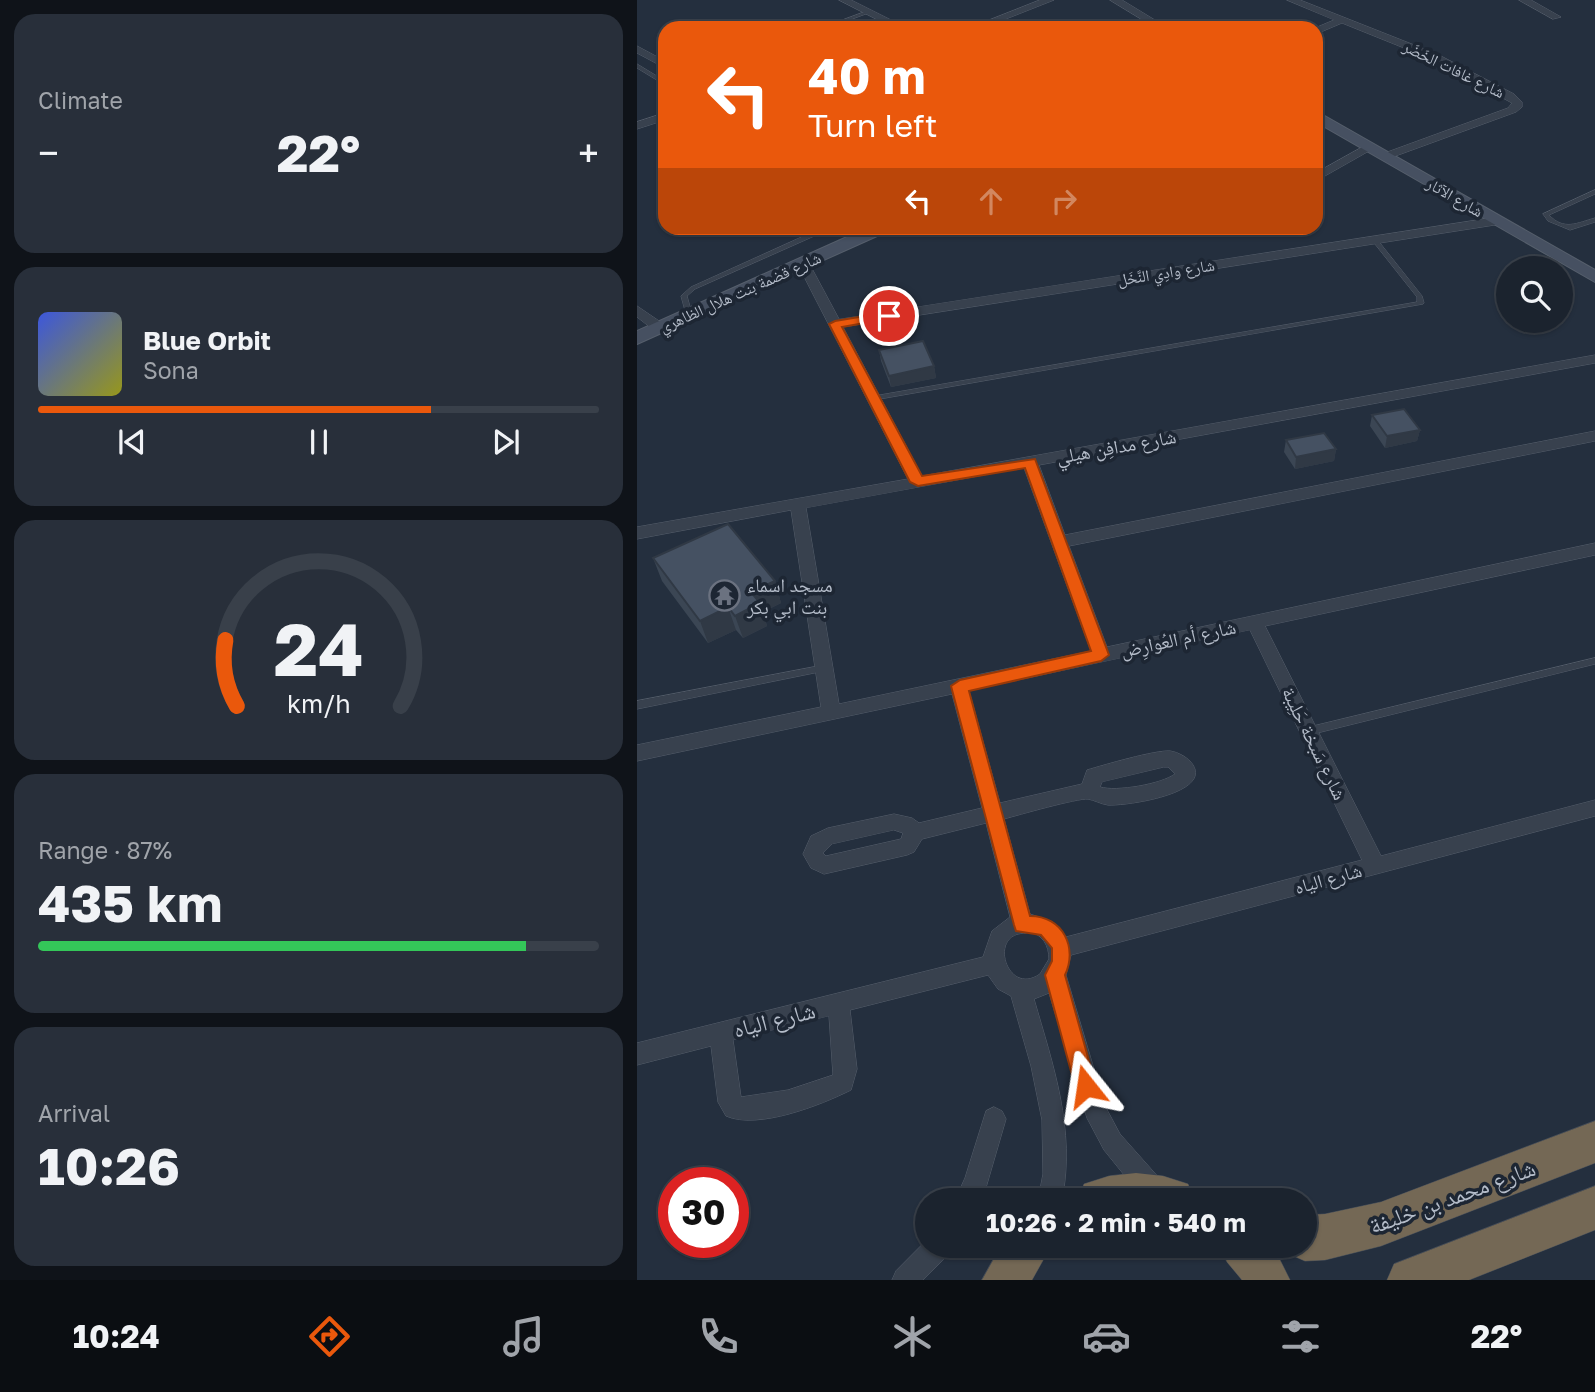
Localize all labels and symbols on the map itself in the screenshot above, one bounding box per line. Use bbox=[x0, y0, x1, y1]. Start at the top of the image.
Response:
street label: شارع غافات الخَضَر bbox=[1399, 35, 1508, 103]
street label: شارع الآثار bbox=[1422, 172, 1487, 222]
street label: شارع قضمة بنت هلال الظاهري bbox=[656, 247, 825, 339]
street label: شارع وادِي النَّخَل bbox=[1116, 254, 1217, 293]
pin bbox=[859, 286, 919, 346]
street label: شارع مدافِن هيلي bbox=[1054, 424, 1178, 473]
place label: مسجد اسماء بنت ابي بكر bbox=[746, 573, 833, 622]
temple icon: مسجد اسماء بنت ابي بكر bbox=[707, 578, 741, 612]
street label: شارع أم العُوارِض bbox=[1118, 615, 1239, 666]
street label: شارع سَبخة حَلِيبة bbox=[1277, 683, 1352, 804]
street label: شارع الياه bbox=[1292, 858, 1364, 899]
street label: شارع الياه bbox=[730, 995, 818, 1045]
position arrow bbox=[1049, 1049, 1123, 1123]
street label: شارع محمد بن خليفة bbox=[1365, 1153, 1540, 1241]
speed limit sign: 30 bbox=[658, 1167, 749, 1258]

